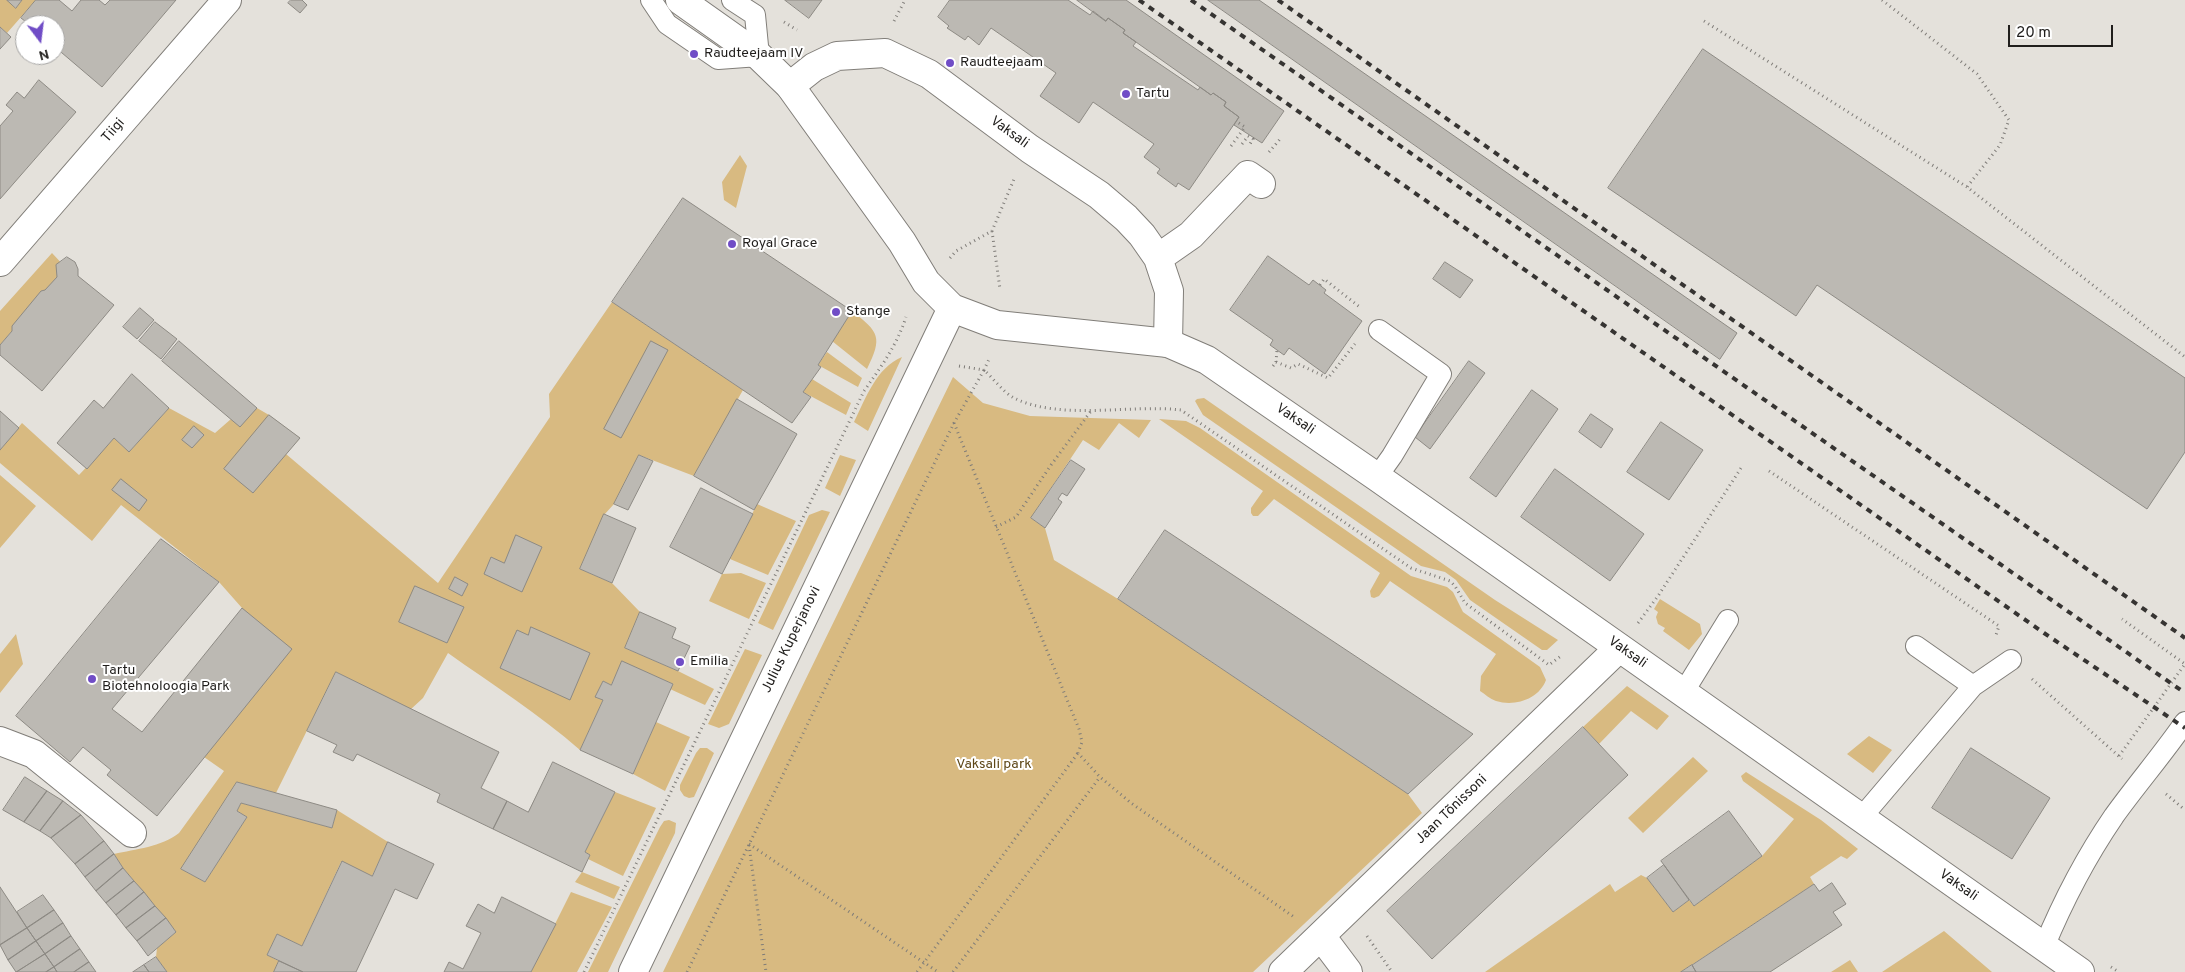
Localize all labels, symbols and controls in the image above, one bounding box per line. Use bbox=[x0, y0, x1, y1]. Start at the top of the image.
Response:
north arrow bbox=[15, 15, 65, 65]
scale bar bbox=[2010, 15, 2115, 47]
text: 20 m bbox=[2016, 24, 2051, 43]
text: N bbox=[37, 44, 51, 64]
place label: Raudteejaam IV bbox=[704, 46, 803, 62]
marker: Raudteejaam IV bbox=[688, 48, 700, 60]
place label: Raudteejaam bbox=[960, 55, 1043, 71]
marker: Raudteejaam bbox=[944, 57, 956, 69]
place label: Tartu bbox=[1136, 86, 1169, 102]
marker: Tartu bbox=[1120, 88, 1132, 100]
street label: Vaksali bbox=[986, 113, 1032, 153]
street label: Tiigi bbox=[99, 115, 129, 147]
place label: Royal Grace bbox=[742, 236, 817, 252]
marker: Royal Grace bbox=[726, 238, 738, 250]
place label: Stange bbox=[846, 304, 890, 320]
marker: Stange bbox=[830, 306, 842, 318]
street label: Vaksali bbox=[1272, 401, 1318, 439]
street label: Julius Kuperjanovi bbox=[759, 584, 825, 696]
street label: Vaksali bbox=[1604, 634, 1650, 672]
place label: Emilia bbox=[690, 654, 728, 670]
marker: Emilia bbox=[674, 656, 686, 668]
place label: Tartu Biotehnoloogia Park bbox=[102, 663, 230, 696]
marker: Tartu Biotehnoloogia Park bbox=[86, 673, 98, 685]
park label: Vaksali park bbox=[956, 757, 1032, 773]
street label: Jaan Tõnissoni bbox=[1413, 772, 1491, 848]
street label: Vaksali bbox=[1935, 867, 1981, 905]

